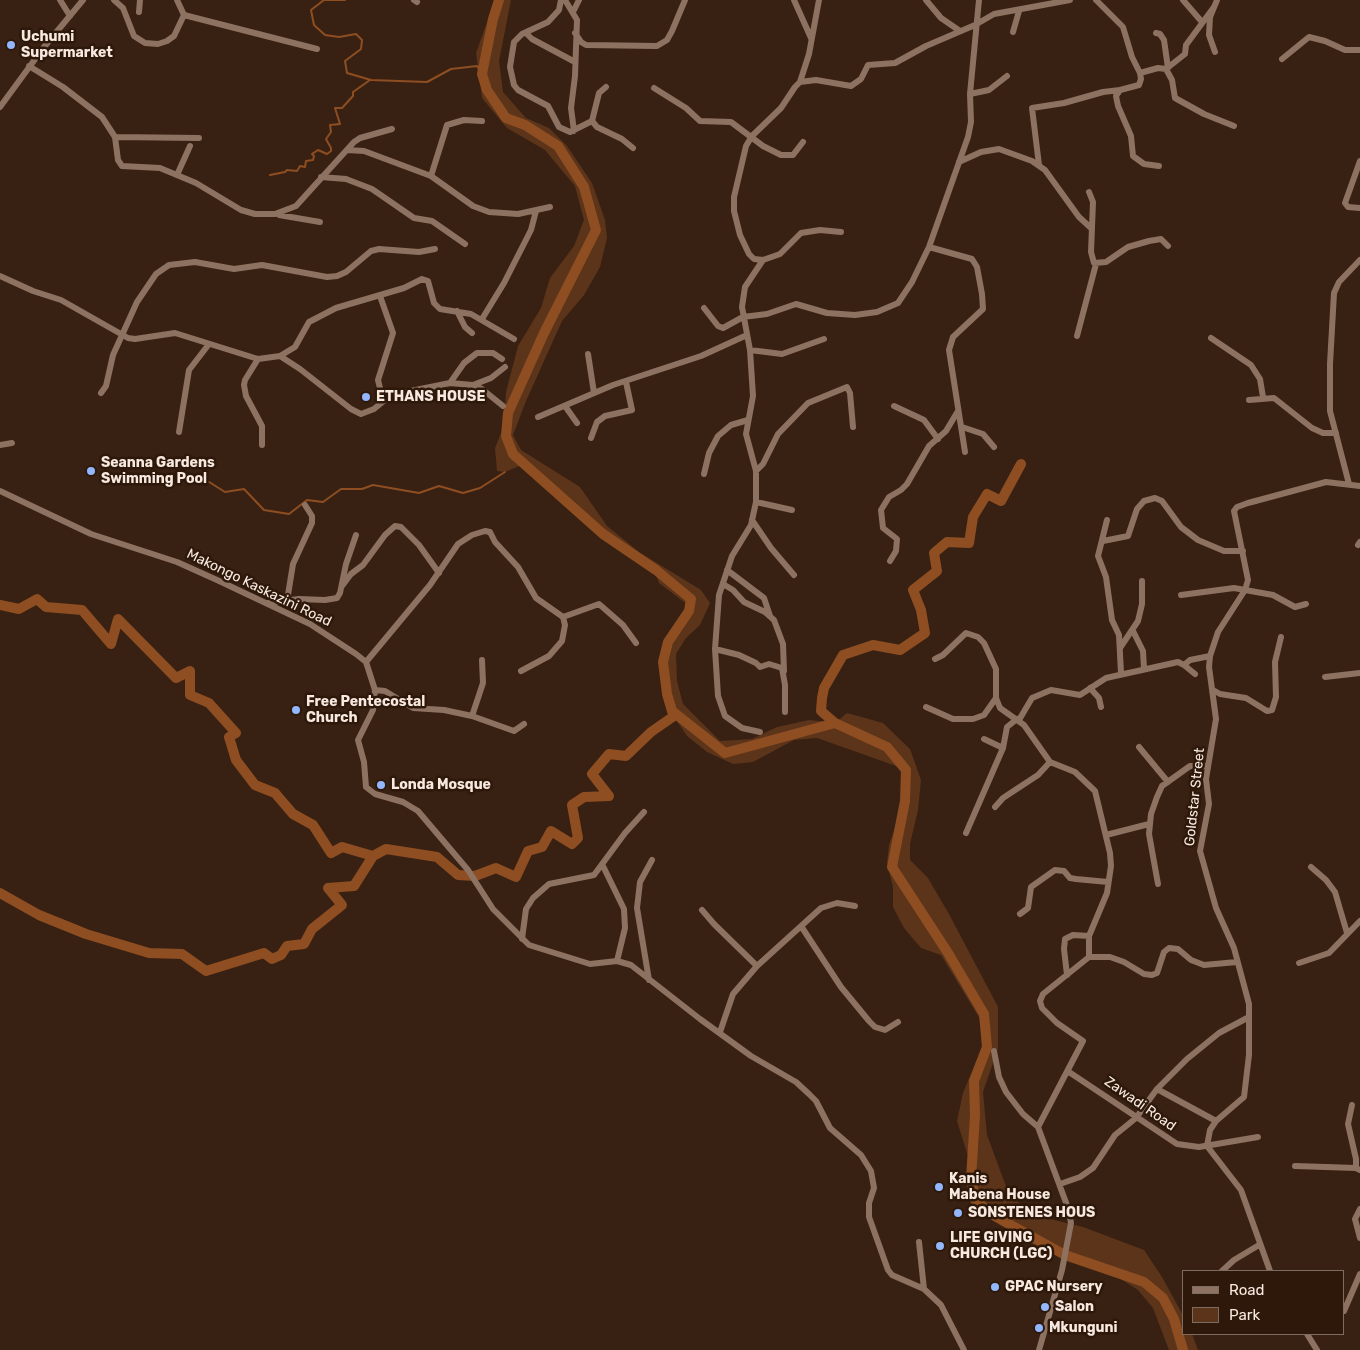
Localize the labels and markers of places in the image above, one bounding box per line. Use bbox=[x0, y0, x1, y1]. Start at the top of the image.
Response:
place label: Uchumi Supermarket bbox=[21, 29, 113, 62]
marker: Uchumi Supermarket bbox=[5, 39, 17, 51]
place label: ETHANS HOUSE bbox=[376, 389, 485, 405]
marker: ETHANS HOUSE bbox=[360, 391, 372, 403]
place label: Seanna Gardens Swimming Pool bbox=[101, 455, 215, 488]
marker: Seanna Gardens Swimming Pool bbox=[85, 465, 97, 477]
place label: Free Pentecostal Church bbox=[306, 694, 425, 726]
marker: Free Pentecostal Church bbox=[290, 704, 302, 716]
place label: Londa Mosque bbox=[391, 777, 491, 793]
marker: Londa Mosque bbox=[375, 779, 387, 791]
place label: Kanis Mabena House bbox=[949, 1171, 1050, 1204]
marker: Kanis Mabena House bbox=[933, 1181, 945, 1193]
place label: SONSTENES HOUS bbox=[968, 1205, 1095, 1221]
marker: SONSTENES HOUS bbox=[952, 1207, 964, 1219]
place label: LIFE GIVING CHURCH (LGC) bbox=[950, 1230, 1052, 1262]
marker: LIFE GIVING CHURCH (LGC) bbox=[934, 1240, 946, 1252]
place label: GPAC Nursery bbox=[1005, 1279, 1103, 1295]
marker: GPAC Nursery bbox=[989, 1281, 1001, 1293]
place label: Salon bbox=[1055, 1299, 1094, 1315]
marker: Salon bbox=[1039, 1301, 1051, 1313]
place label: Mkunguni bbox=[1049, 1320, 1118, 1336]
marker: Mkunguni bbox=[1033, 1322, 1045, 1334]

